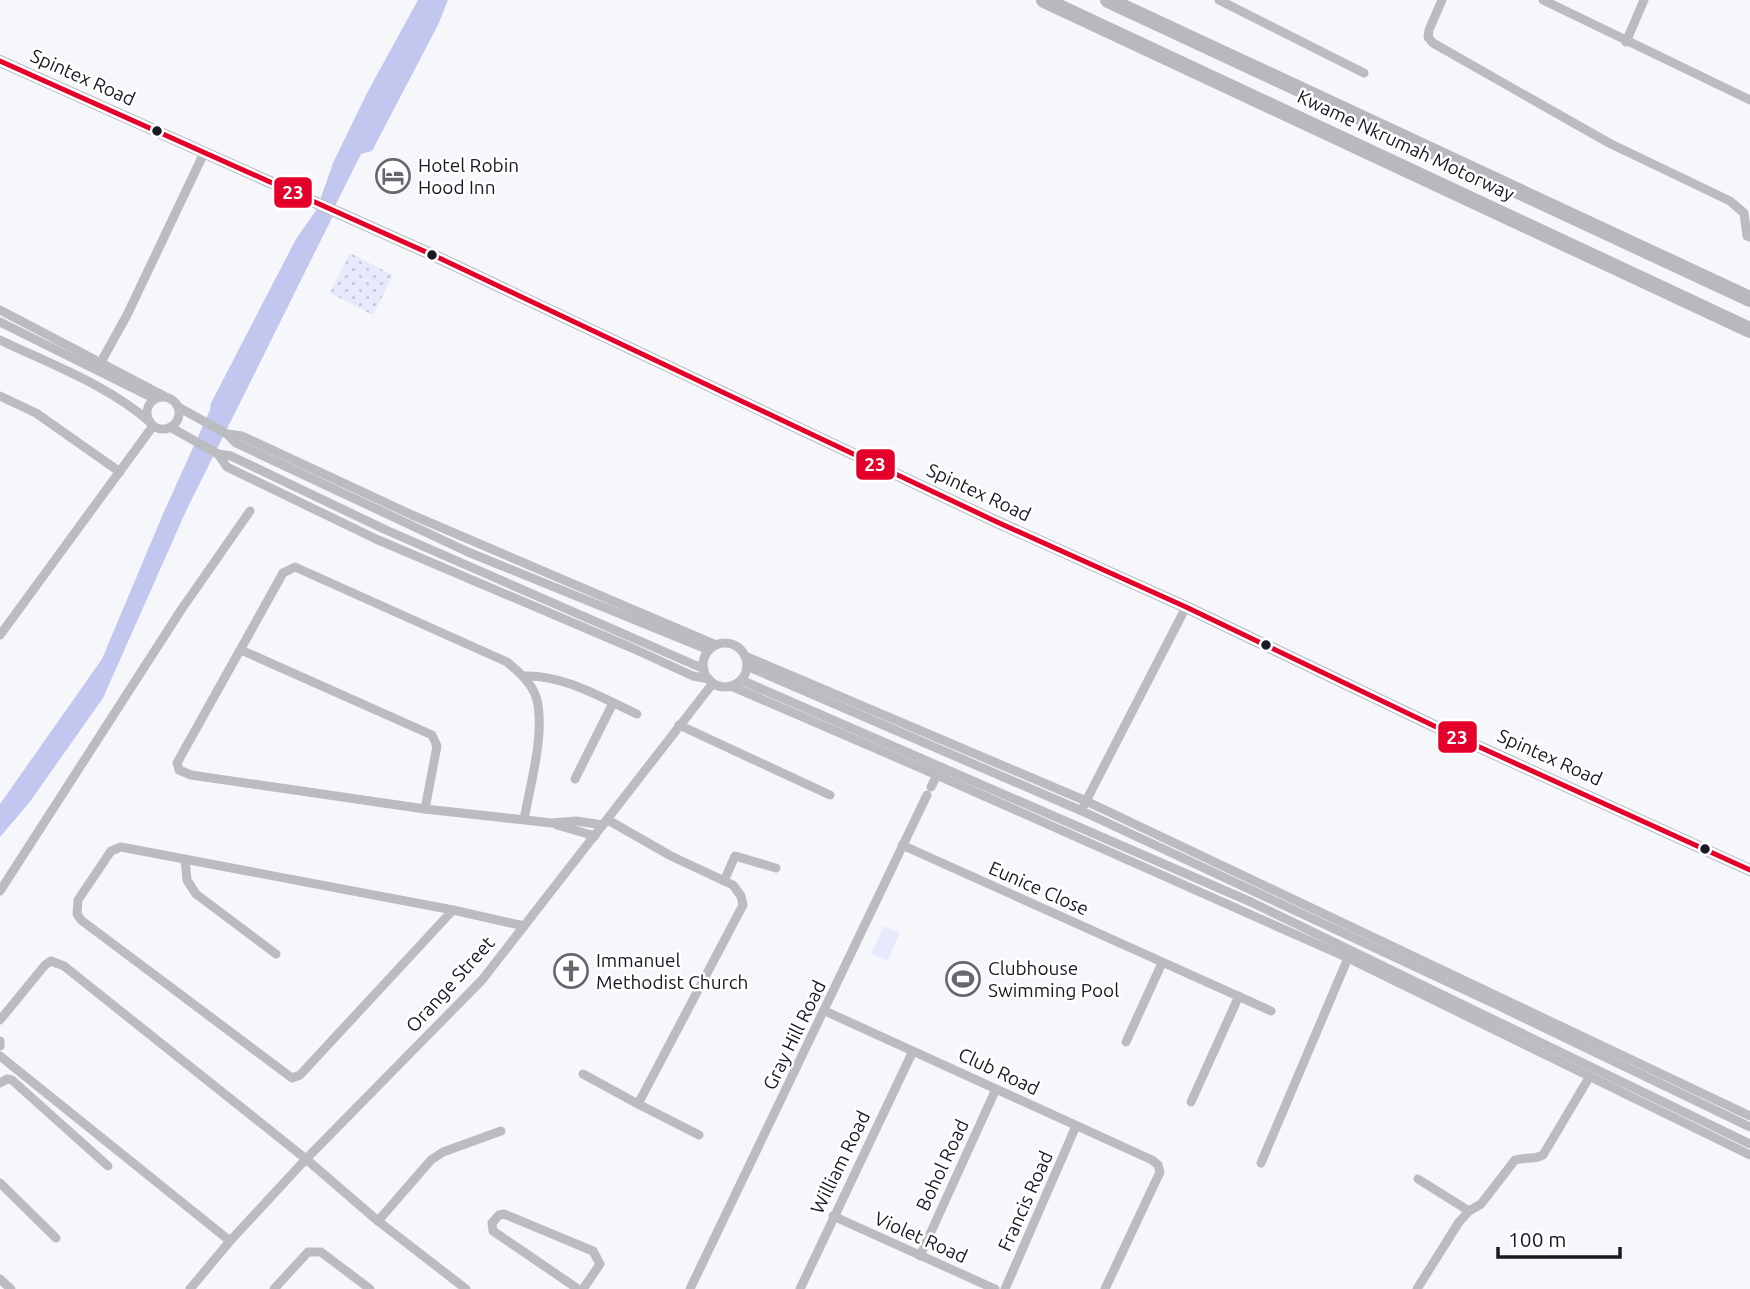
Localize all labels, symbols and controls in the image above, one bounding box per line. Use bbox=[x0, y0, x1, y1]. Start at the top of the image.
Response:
street label: Spintex Road bbox=[27, 44, 139, 110]
street label: Kwame Nkrumah Motorway bbox=[1294, 85, 1518, 205]
unlabelled marker bbox=[150, 124, 164, 138]
place label: Hotel Robin Hood Inn bbox=[418, 154, 519, 198]
hotel icon: Hotel Robin Hood Inn bbox=[374, 157, 412, 195]
line badge: 23 bbox=[273, 176, 313, 209]
text: 23 bbox=[282, 181, 304, 203]
unlabelled marker bbox=[425, 248, 439, 262]
line badge: 23 bbox=[855, 448, 896, 481]
text: 23 bbox=[864, 453, 886, 475]
street label: Spintex Road bbox=[924, 458, 1034, 526]
unlabelled marker bbox=[1259, 638, 1273, 652]
line badge: 23 bbox=[1437, 720, 1478, 754]
street label: Spintex Road bbox=[1494, 724, 1606, 790]
text: 23 bbox=[1446, 726, 1468, 748]
unlabelled marker bbox=[1698, 842, 1712, 856]
street label: Eunice Close bbox=[986, 856, 1092, 920]
street label: Orange Street bbox=[401, 931, 499, 1036]
place label: Immanuel Methodist Church bbox=[596, 949, 748, 993]
church icon: Immanuel Methodist Church bbox=[552, 952, 590, 990]
place label: Clubhouse Swimming Pool bbox=[988, 957, 1119, 1001]
sports icon: Clubhouse Swimming Pool bbox=[944, 960, 982, 998]
street label: Gray Hill Road bbox=[758, 977, 830, 1093]
street label: Club Road bbox=[955, 1043, 1043, 1099]
street label: William Road bbox=[806, 1107, 874, 1217]
street label: Bohol Road bbox=[911, 1116, 973, 1214]
street label: Francis Road bbox=[993, 1148, 1057, 1254]
street label: Violet Road bbox=[871, 1207, 971, 1267]
scale bar bbox=[1498, 1216, 1620, 1260]
text: 100 m bbox=[1508, 1227, 1566, 1251]

